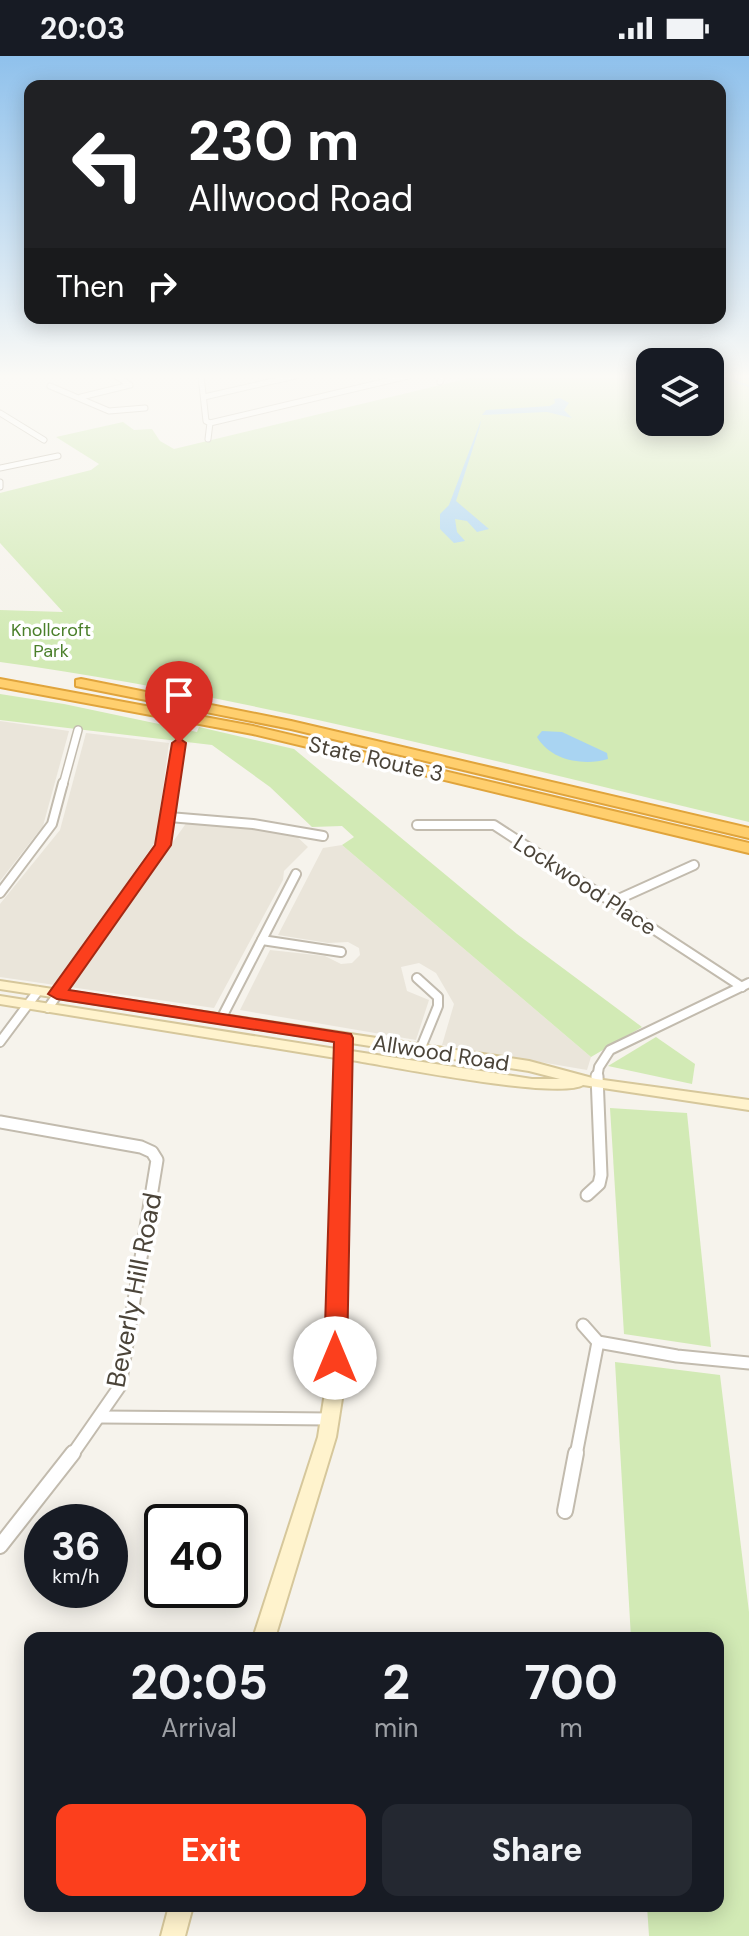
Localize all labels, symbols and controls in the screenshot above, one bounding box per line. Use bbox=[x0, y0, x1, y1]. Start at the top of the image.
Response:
text: 20:03 bbox=[40, 9, 125, 48]
text: 230 m bbox=[188, 104, 359, 177]
icon: left bbox=[56, 112, 160, 216]
text: Allwood Road bbox=[188, 175, 413, 222]
icon: right bbox=[140, 264, 184, 308]
text: Then bbox=[56, 267, 124, 306]
map controls bbox=[636, 348, 724, 436]
button: layers bbox=[636, 348, 724, 436]
park label: Knollcroft Park bbox=[11, 618, 91, 663]
pin bbox=[145, 661, 213, 743]
icon: arrive bbox=[157, 673, 201, 717]
street label: State Route 3 bbox=[306, 729, 446, 789]
street label: Lockwood Place bbox=[508, 828, 662, 942]
street label: Allwood Road bbox=[371, 1028, 511, 1078]
street label: Beverly Hill Road bbox=[98, 1190, 170, 1390]
position arrow bbox=[293, 1316, 377, 1400]
speed limit sign: 40 bbox=[144, 1504, 248, 1608]
text: 36 bbox=[51, 1520, 101, 1572]
text: km/h bbox=[52, 1563, 100, 1589]
text: 20:05 bbox=[130, 1651, 268, 1714]
text: 2 bbox=[382, 1651, 410, 1714]
text: 700 bbox=[525, 1651, 618, 1714]
text: Arrival bbox=[161, 1711, 237, 1745]
text: min bbox=[374, 1711, 418, 1745]
text: m bbox=[560, 1711, 583, 1745]
button: Exit bbox=[56, 1804, 366, 1896]
button: Share bbox=[382, 1804, 692, 1896]

